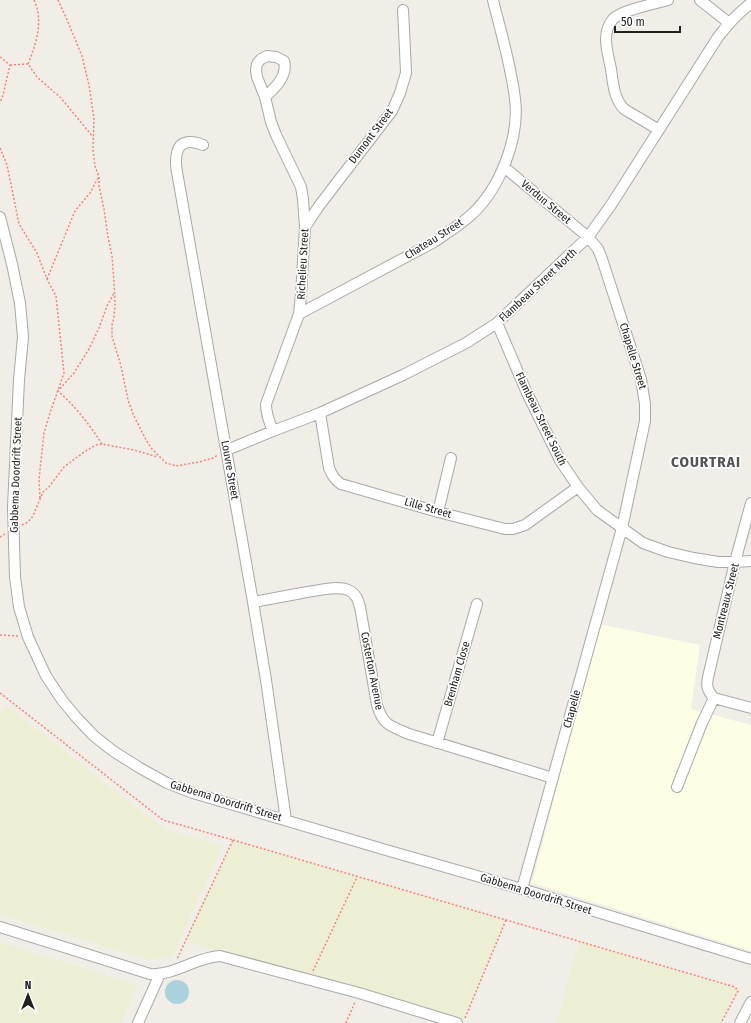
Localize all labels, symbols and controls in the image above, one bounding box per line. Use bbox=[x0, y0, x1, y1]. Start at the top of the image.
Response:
scale bar bbox=[615, 8, 680, 34]
text: 50 m bbox=[621, 15, 645, 29]
street label: Dumont Street bbox=[346, 106, 396, 166]
street label: Verdun Street bbox=[518, 177, 574, 227]
street label: Chateau Street bbox=[402, 216, 466, 262]
street label: Richelieu Street bbox=[295, 228, 311, 300]
street label: Flambeau Street North bbox=[496, 246, 580, 324]
street label: Chapelle Street bbox=[617, 321, 649, 391]
street label: Flambeau Street South bbox=[513, 370, 569, 468]
street label: Gabbema Doordrift Street bbox=[7, 416, 25, 533]
street label: Louvre Street bbox=[218, 439, 242, 501]
district label: COURTRAI bbox=[671, 453, 741, 471]
street label: Lille Street bbox=[403, 495, 453, 521]
street label: Montreaux Street bbox=[710, 561, 742, 640]
street label: Costerton Avenue bbox=[358, 631, 386, 711]
street label: Brenham Close bbox=[441, 640, 473, 708]
street label: Chapelle bbox=[561, 688, 583, 730]
street label: Gabbema Doordrift Street bbox=[169, 778, 284, 824]
street label: Gabbema Doordrift Street bbox=[479, 871, 594, 917]
north arrow bbox=[8, 975, 48, 1015]
text: N bbox=[25, 979, 31, 992]

